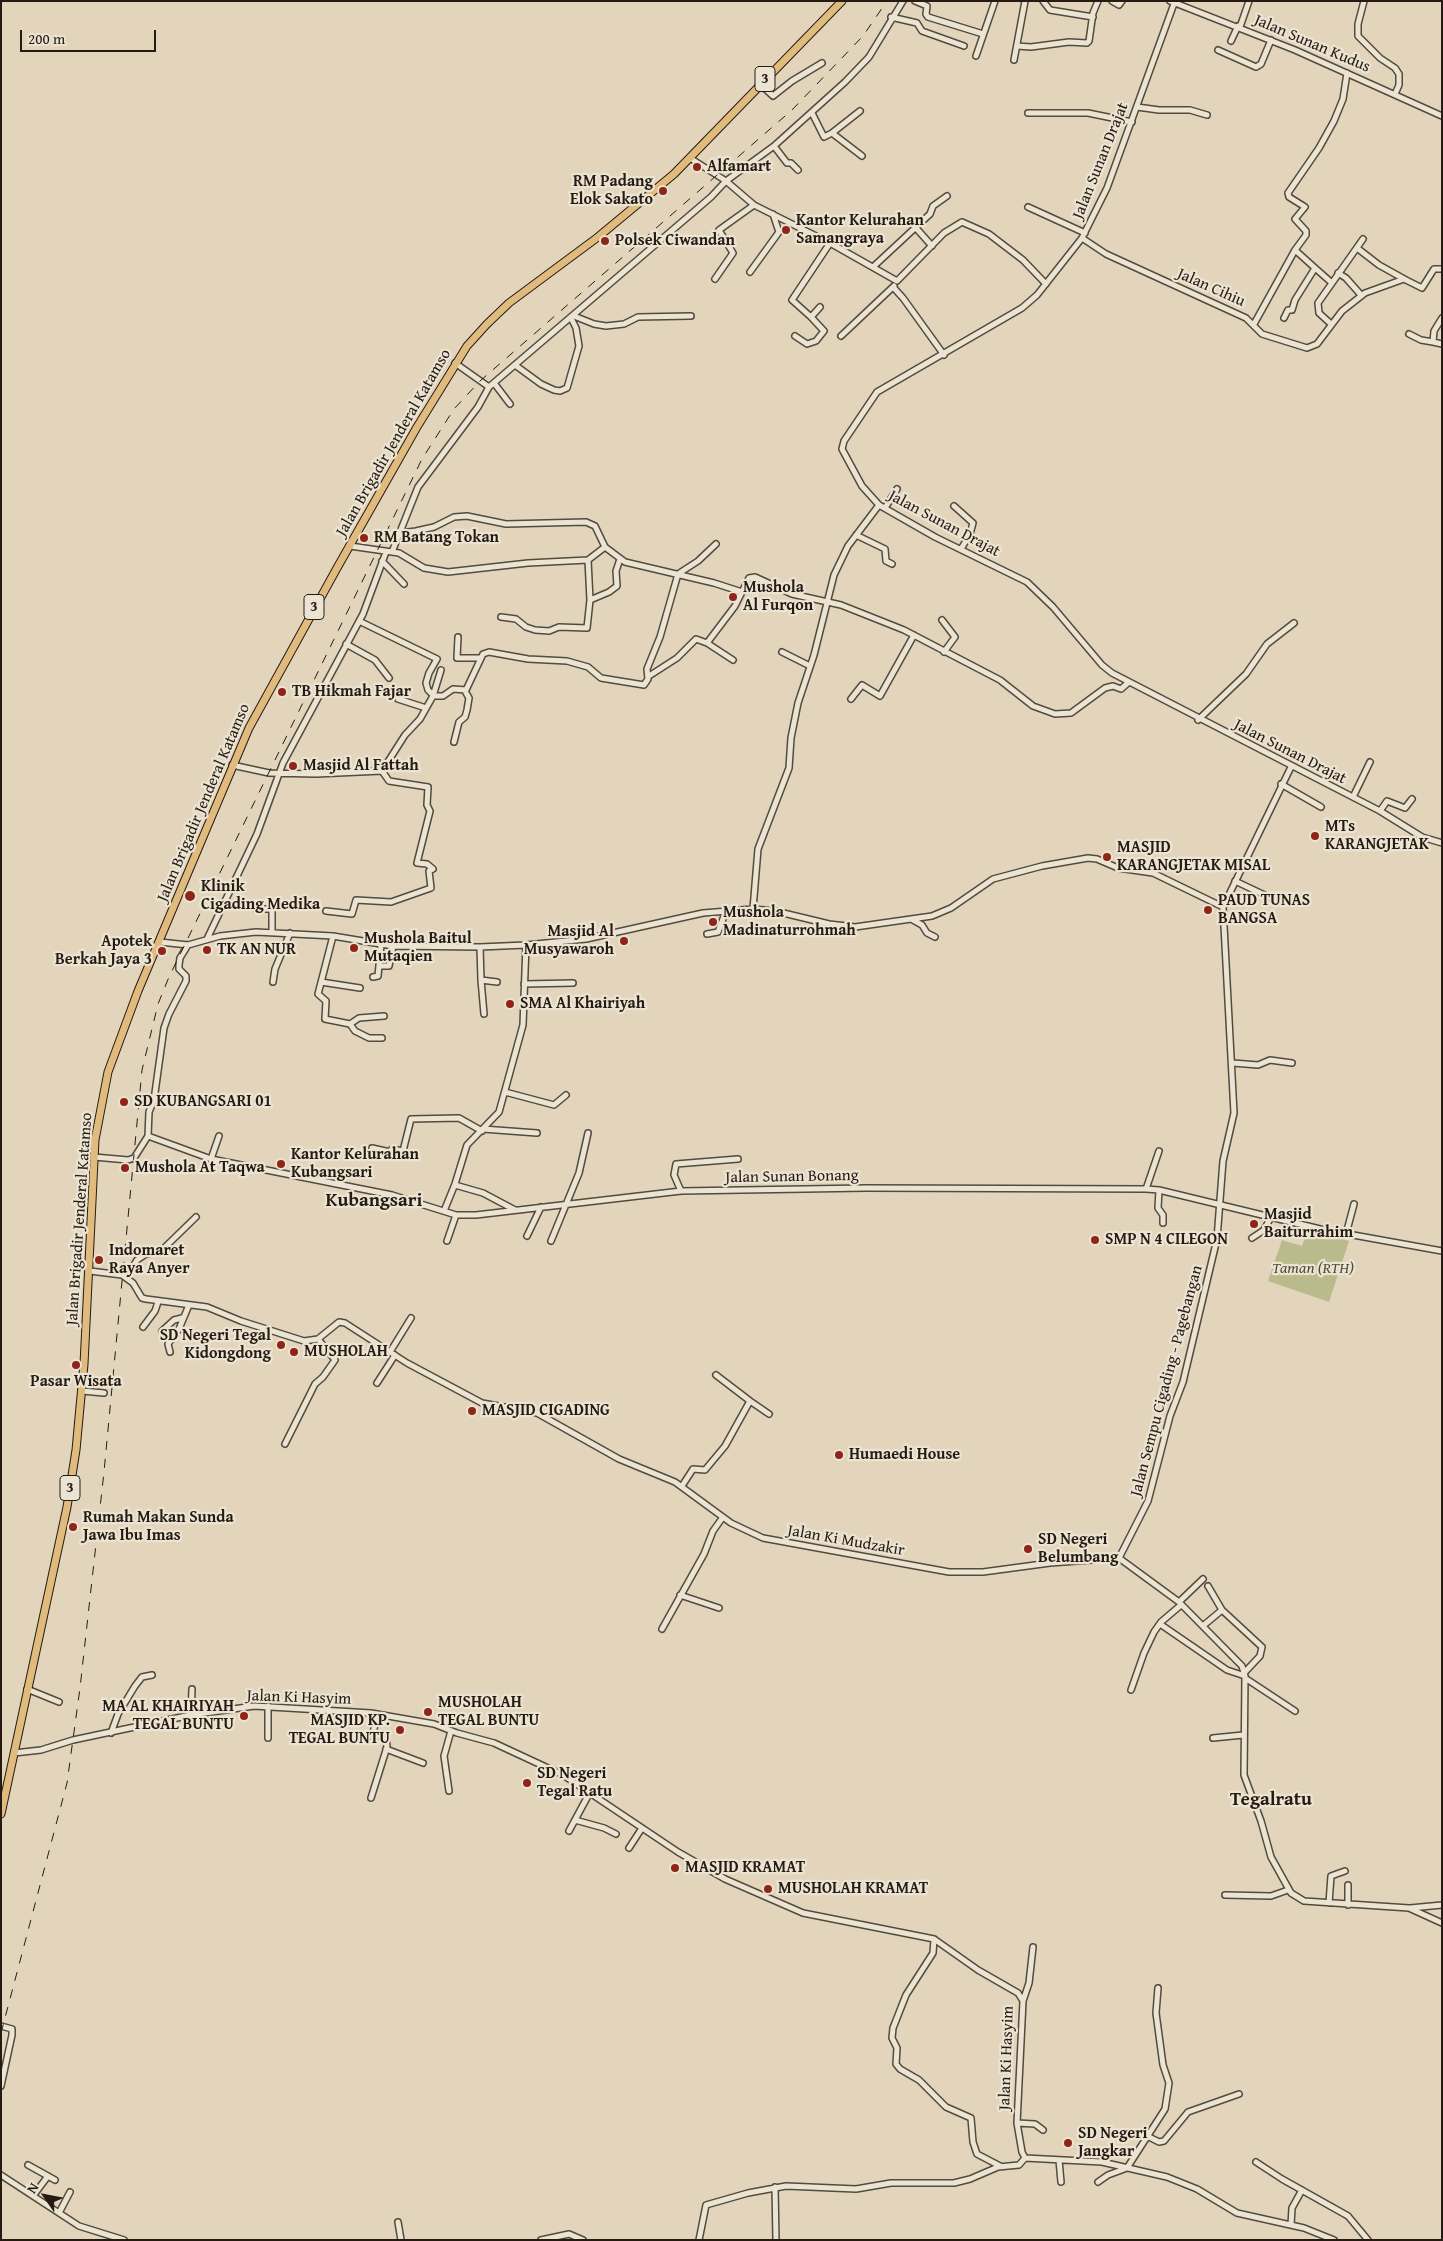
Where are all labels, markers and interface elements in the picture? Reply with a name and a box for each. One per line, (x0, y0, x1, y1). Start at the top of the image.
street label: Jalan Sunan Kudus (1251, 11, 1373, 77)
scale bar (22, 20, 159, 52)
text: 200 m (28, 28, 65, 49)
road number: 3 (755, 66, 775, 92)
street label: Jalan Sunan Drajat (1069, 100, 1133, 222)
place label: Alfamart (707, 157, 771, 177)
marker: Alfamart (691, 161, 703, 173)
place label: RM Padang Elok Sakato (570, 172, 653, 210)
marker: RM Padang Elok Sakato (657, 185, 669, 197)
place label: Kantor Kelurahan Samangraya (796, 211, 924, 249)
marker: Kantor Kelurahan Samangraya (780, 224, 792, 236)
place label: Polsek Ciwandan (615, 231, 735, 251)
marker: Polsek Ciwandan (599, 235, 611, 247)
street label: Jalan Cihiu (1174, 264, 1248, 312)
street label: Jalan Brigadir Jenderal Katamso (332, 346, 456, 540)
street label: Jalan Sunan Drajat (885, 486, 1003, 562)
place label: RM Batang Tokan (374, 528, 499, 548)
marker: RM Batang Tokan (358, 532, 370, 544)
place label: Mushola Al Furqon (743, 578, 813, 616)
marker: Mushola Al Furqon (727, 591, 739, 603)
road number: 3 (304, 594, 324, 620)
place label: TB Hikmah Fajar (292, 682, 411, 702)
marker: TB Hikmah Fajar (276, 686, 288, 698)
street label: Jalan Brigadir Jenderal Katamso (153, 701, 255, 905)
street label: Jalan Sunan Drajat (1230, 715, 1350, 789)
place label: Masjid Al Fattah (303, 756, 419, 776)
marker: Masjid Al Fattah (287, 760, 299, 772)
place label: MTs KARANGJETAK (1325, 817, 1429, 855)
marker: MTs KARANGJETAK (1309, 830, 1321, 842)
place label: MASJID KARANGJETAK MISAL (1117, 838, 1270, 876)
marker: MASJID KARANGJETAK MISAL (1101, 851, 1113, 863)
place label: Klinik Cigading Medika (201, 877, 320, 915)
marker: Klinik Cigading Medika (183, 889, 197, 903)
place label: PAUD TUNAS BANGSA (1218, 891, 1310, 929)
place label: Mushola Madinaturrohmah (723, 903, 856, 941)
marker: PAUD TUNAS BANGSA (1202, 904, 1214, 916)
marker: Mushola Madinaturrohmah (707, 916, 719, 928)
place label: Masjid Al Musyawaroh (524, 922, 614, 960)
place label: Mushola Baitul Mutaqien (364, 929, 472, 967)
place label: Apotek Berkah Jaya 3 (55, 932, 152, 970)
marker: Masjid Al Musyawaroh (618, 935, 630, 947)
place label: TK AN NUR (217, 940, 296, 960)
marker: Mushola Baitul Mutaqien (348, 942, 360, 954)
marker: TK AN NUR (201, 944, 213, 956)
marker: Apotek Berkah Jaya 3 (156, 945, 168, 957)
place label: SMA Al Khairiyah (520, 994, 645, 1014)
marker: SMA Al Khairiyah (504, 998, 516, 1010)
place label: SD KUBANGSARI 01 (134, 1092, 272, 1112)
marker: SD KUBANGSARI 01 (118, 1096, 130, 1108)
street label: Jalan Brigadir Jenderal Katamso (63, 1112, 97, 1326)
place label: Kantor Kelurahan Kubangsari (291, 1145, 419, 1183)
place label: Mushola At Taqwa (135, 1158, 265, 1178)
marker: Kantor Kelurahan Kubangsari (275, 1158, 287, 1170)
marker: Mushola At Taqwa (119, 1162, 131, 1174)
street label: Jalan Sunan Bonang (725, 1166, 859, 1188)
district label: Kubangsari (326, 1190, 422, 1212)
place label: Masjid Baiturrahim (1264, 1205, 1353, 1243)
marker: Masjid Baiturrahim (1248, 1218, 1260, 1230)
place label: SMP N 4 CILEGON (1105, 1230, 1228, 1250)
marker: SMP N 4 CILEGON (1089, 1234, 1101, 1246)
place label: Indomaret Raya Anyer (109, 1241, 190, 1279)
marker: Indomaret Raya Anyer (93, 1254, 105, 1266)
park label: Taman (RTH) (1272, 1259, 1354, 1279)
street label: Jalan Sempu Cigading - Pagebangan (1127, 1263, 1207, 1499)
place label: SD Negeri Tegal Kidongdong (160, 1326, 271, 1364)
marker: SD Negeri Tegal Kidongdong (275, 1339, 287, 1351)
place label: MUSHOLAH (304, 1342, 388, 1362)
marker: MUSHOLAH (288, 1346, 300, 1358)
marker: Pasar Wisata (70, 1359, 82, 1371)
place label: Pasar Wisata (30, 1372, 122, 1392)
place label: MASJID CIGADING (482, 1401, 610, 1421)
marker: MASJID CIGADING (466, 1405, 478, 1417)
place label: Humaedi House (849, 1445, 960, 1465)
marker: Humaedi House (833, 1449, 845, 1461)
road number: 3 (60, 1476, 80, 1500)
place label: Rumah Makan Sunda Jawa Ibu Imas (83, 1508, 234, 1546)
marker: Rumah Makan Sunda Jawa Ibu Imas (67, 1521, 79, 1533)
street label: Jalan Ki Mudzakir (786, 1521, 906, 1561)
place label: SD Negeri Belumbang (1038, 1530, 1118, 1568)
marker: SD Negeri Belumbang (1022, 1543, 1034, 1555)
street label: Jalan Ki Hasyim (246, 1687, 352, 1709)
place label: MUSHOLAH TEGAL BUNTU (438, 1693, 539, 1731)
place label: MA AL KHAIRIYAH TEGAL BUNTU (102, 1697, 234, 1735)
marker: MUSHOLAH TEGAL BUNTU (422, 1706, 434, 1718)
marker: MA AL KHAIRIYAH TEGAL BUNTU (238, 1710, 250, 1722)
place label: MASJID KP. TEGAL BUNTU (289, 1711, 390, 1749)
marker: MASJID KP. TEGAL BUNTU (394, 1724, 406, 1736)
place label: SD Negeri Tegal Ratu (537, 1764, 612, 1802)
marker: SD Negeri Tegal Ratu (521, 1777, 533, 1789)
district label: Tegalratu (1230, 1789, 1312, 1811)
place label: MASJID KRAMAT (685, 1858, 805, 1878)
marker: MASJID KRAMAT (669, 1862, 681, 1874)
place label: MUSHOLAH KRAMAT (778, 1879, 928, 1899)
marker: MUSHOLAH KRAMAT (762, 1883, 774, 1895)
street label: Jalan Ki Hasyim (996, 2005, 1018, 2111)
place label: SD Negeri Jangkar (1078, 2124, 1148, 2162)
marker: SD Negeri Jangkar (1062, 2137, 1074, 2149)
north arrow (20, 2171, 70, 2221)
text: N (21, 2178, 43, 2197)

